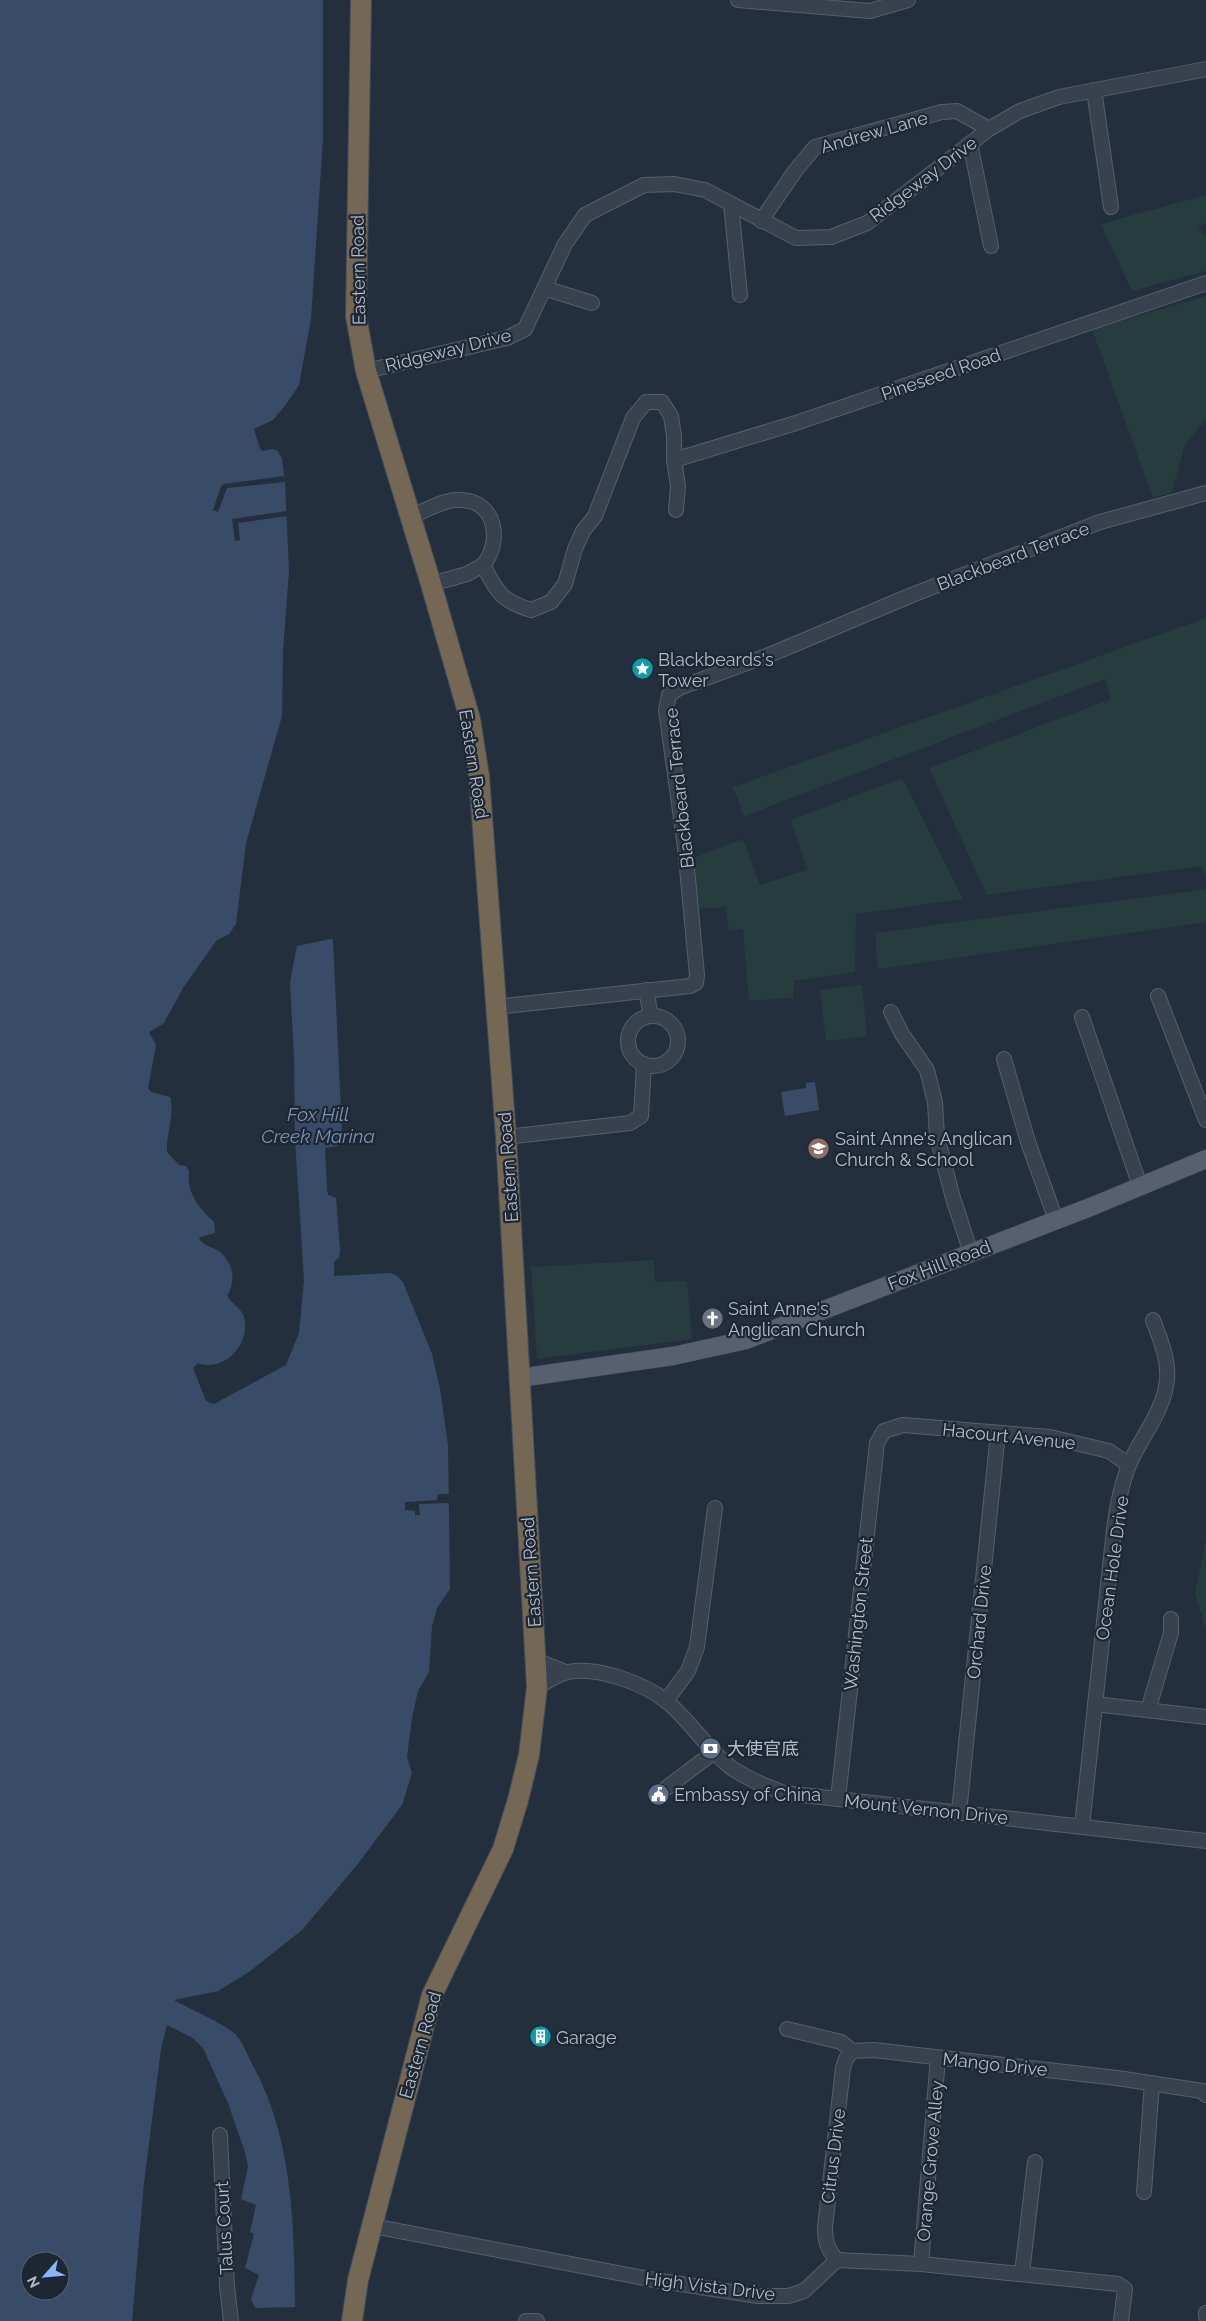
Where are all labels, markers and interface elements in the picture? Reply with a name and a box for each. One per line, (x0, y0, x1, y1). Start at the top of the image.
street label: Andrew Lane (818, 107, 930, 157)
street label: Ridgeway Drive (865, 132, 981, 226)
street label: Eastern Road (347, 215, 369, 325)
street label: Ridgeway Drive (383, 324, 514, 376)
street label: Pineseed Road (879, 344, 1003, 404)
street label: Blackbeard Terrace (934, 517, 1092, 595)
place label: Blackbeards's Tower (658, 649, 774, 691)
place icon: Blackbeards's Tower (630, 657, 654, 681)
street label: Blackbeard Terrace (660, 706, 698, 869)
street label: Eastern Road (455, 708, 493, 820)
water label: Fox Hill Creek Marina (261, 1103, 375, 1147)
street label: Eastern Road (494, 1111, 522, 1223)
place label: Saint Anne's Anglican Church & School (835, 1128, 1013, 1170)
school or university icon: Saint Anne's Anglican Church & School (807, 1136, 831, 1160)
street label: Fox Hill Road (885, 1236, 993, 1294)
place label: Saint Anne's Anglican Church (728, 1298, 865, 1340)
church icon: Saint Anne's Anglican Church (700, 1306, 724, 1330)
street label: Hacourt Avenue (941, 1419, 1077, 1453)
street label: Ocean Hole Drive (1091, 1494, 1133, 1642)
street label: Eastern Road (517, 1516, 545, 1628)
street label: Washington Street (840, 1536, 876, 1692)
street label: Orchard Drive (963, 1564, 995, 1680)
bank icon: 大使官底 (699, 1736, 723, 1760)
place label: 大使官底 (727, 1738, 799, 1759)
public building icon: Embassy of China (646, 1782, 670, 1806)
place label: Embassy of China (674, 1784, 821, 1805)
street label: Mount Vernon Drive (843, 1790, 1009, 1828)
street label: Eastern Road (395, 1989, 445, 2101)
building icon: Garage (528, 2025, 552, 2049)
place label: Garage (556, 2027, 617, 2048)
street label: Mango Drive (942, 2048, 1049, 2080)
street label: Orange Grove Alley (913, 2079, 948, 2242)
street label: Citrus Drive (817, 2107, 849, 2205)
street label: Talus Court (211, 2181, 237, 2275)
north arrow (20, 2251, 70, 2301)
street label: High Vista Drive (644, 2268, 777, 2304)
text: N (24, 2274, 43, 2290)

